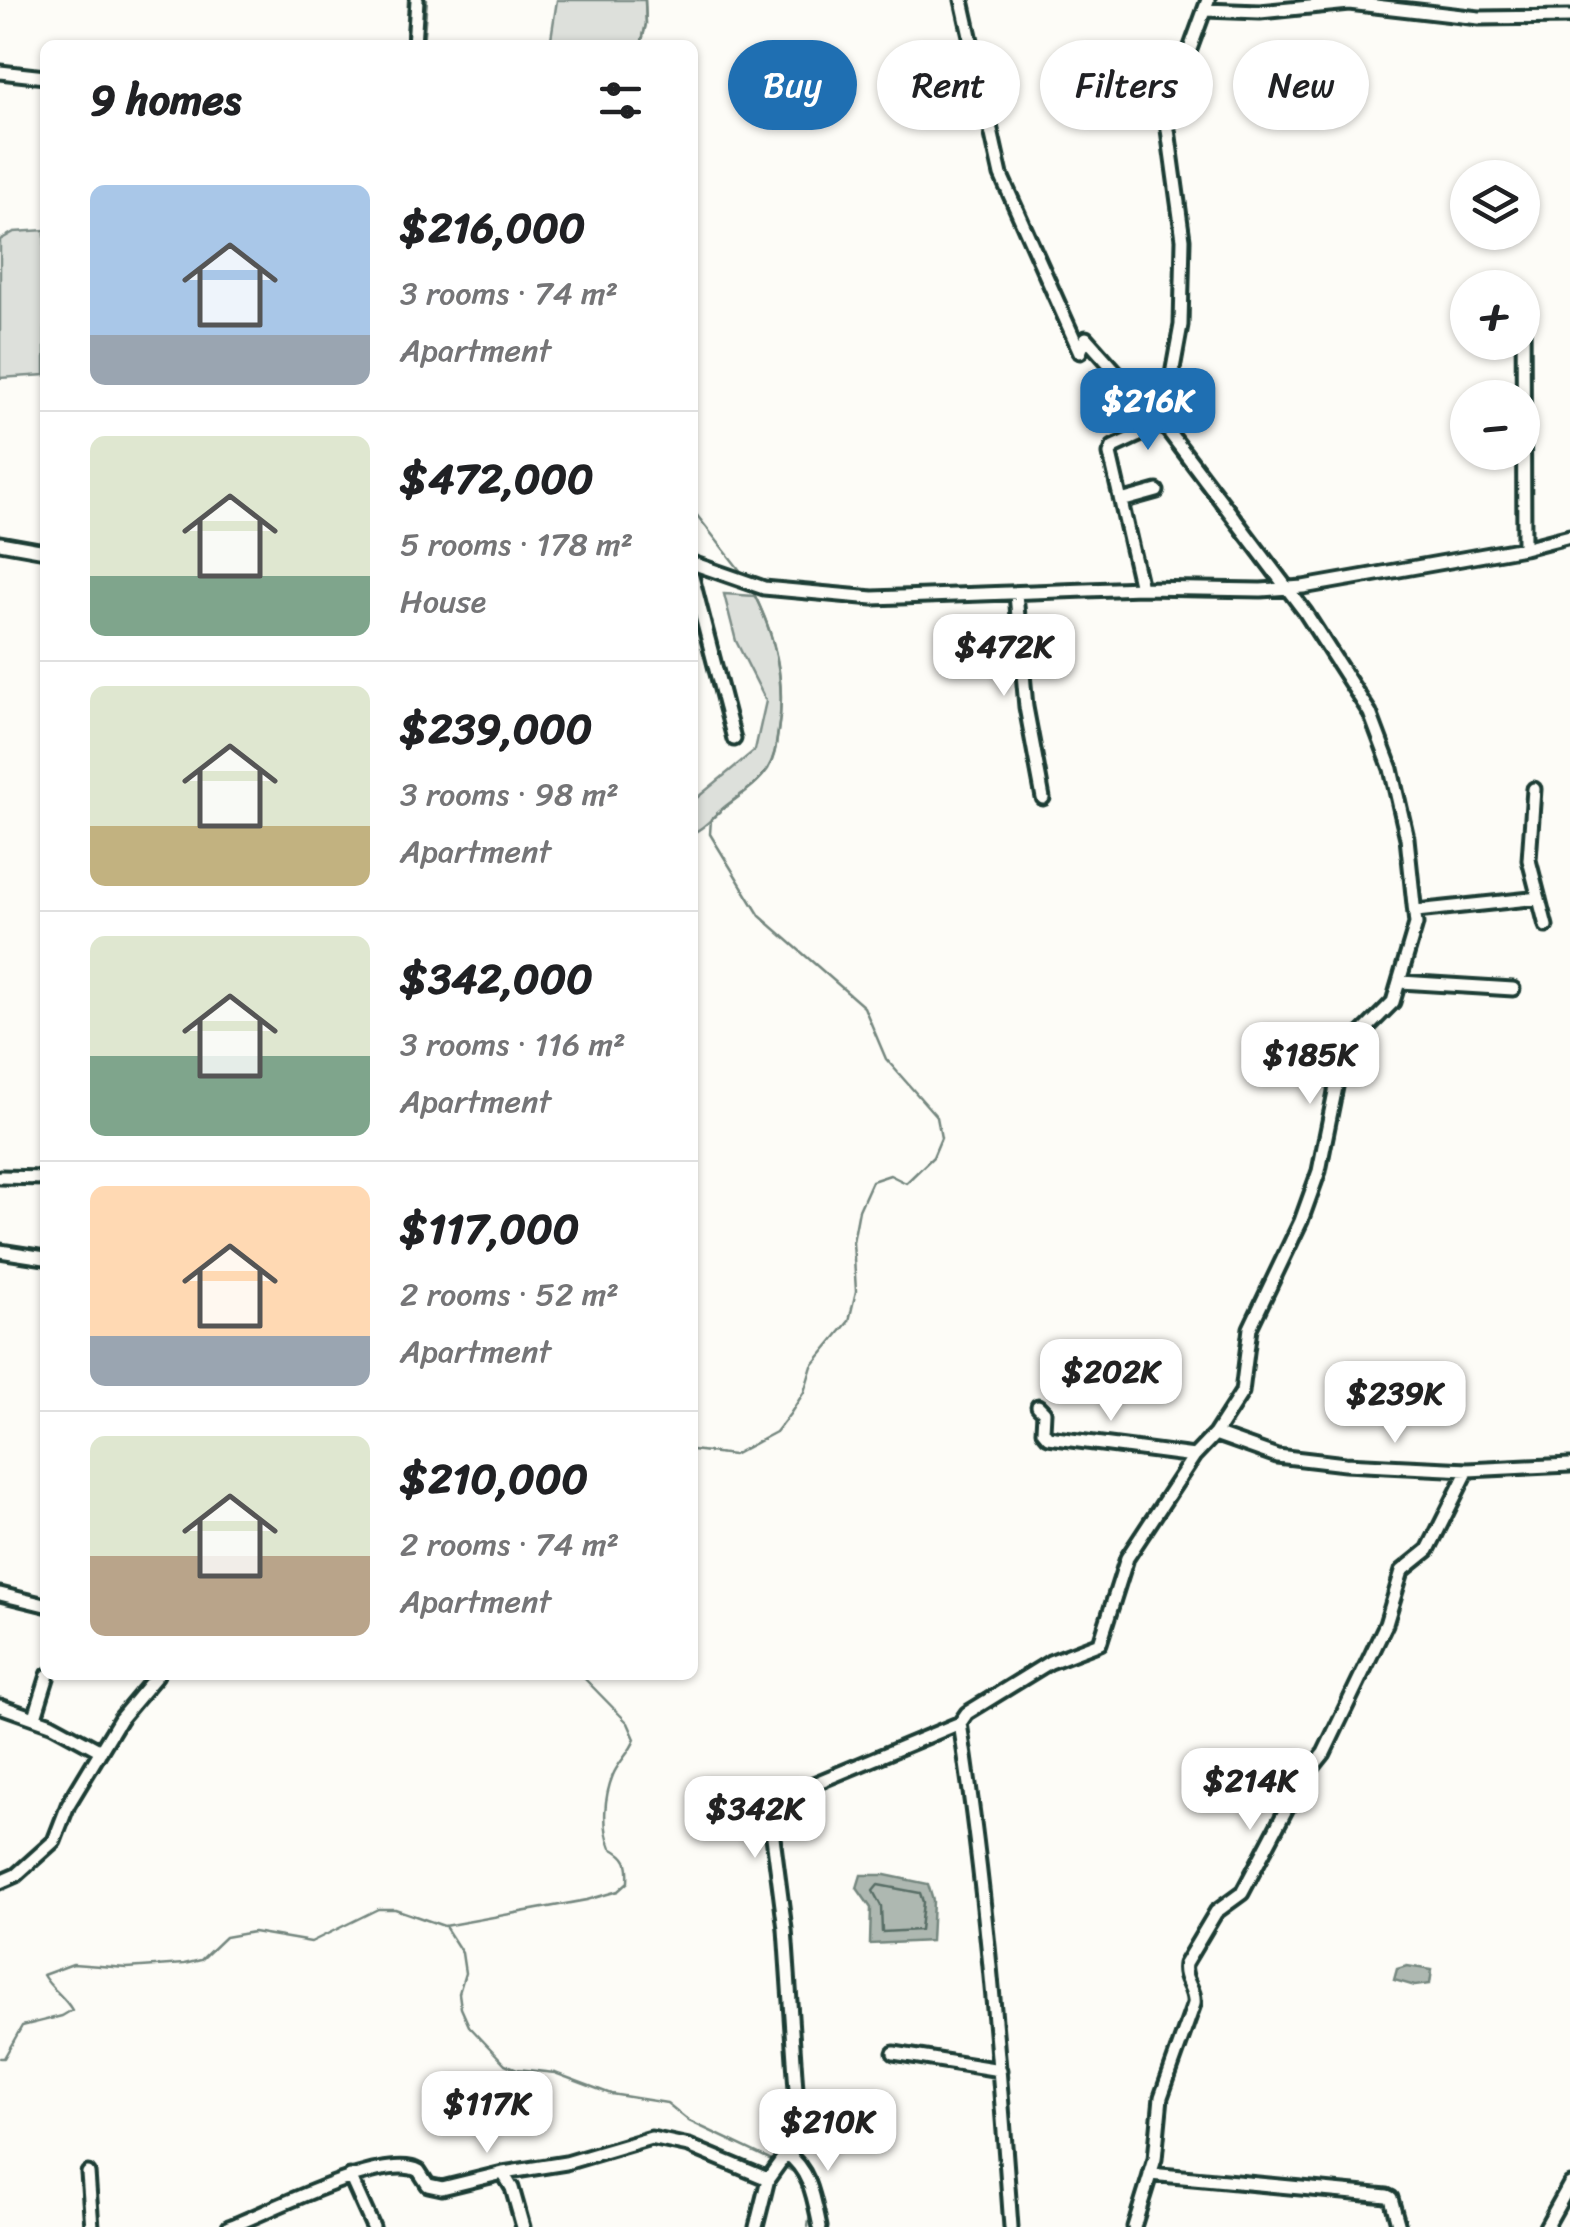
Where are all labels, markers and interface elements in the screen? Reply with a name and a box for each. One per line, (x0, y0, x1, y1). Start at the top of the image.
chip: Buy (728, 40, 857, 130)
chip: Rent (877, 40, 1020, 130)
chip: Filters (1040, 40, 1213, 130)
chip: New (1233, 40, 1369, 130)
text: 9 homes (90, 63, 241, 137)
icon: filters (593, 73, 648, 128)
map controls (1450, 160, 1540, 470)
button: layers (1450, 160, 1540, 250)
text: $216,000 (400, 191, 585, 265)
icon: home (170, 225, 290, 345)
text: 3 rooms · 74 m² (400, 265, 618, 322)
button: + (1450, 270, 1540, 360)
text: Apartment (400, 322, 551, 379)
pin: $216K (1078, 368, 1218, 453)
text: $216K (1102, 372, 1194, 429)
button: − (1450, 380, 1540, 470)
text: $472,000 (400, 442, 594, 516)
icon: home (170, 476, 290, 596)
text: 5 rooms · 178 m² (400, 516, 633, 573)
text: House (400, 573, 486, 630)
pin: $472K (934, 614, 1074, 699)
text: $472K (955, 618, 1053, 675)
text: $239,000 (400, 692, 592, 766)
icon: home (170, 726, 290, 846)
text: 3 rooms · 98 m² (400, 766, 619, 823)
text: Apartment (400, 823, 551, 880)
text: $342,000 (400, 942, 593, 1016)
icon: home (170, 976, 290, 1096)
text: 3 rooms · 116 m² (400, 1016, 626, 1073)
pin: $185K (1240, 1022, 1380, 1107)
text: $185K (1263, 1026, 1357, 1083)
text: Apartment (400, 1073, 551, 1130)
text: $117,000 (400, 1192, 579, 1266)
icon: home (170, 1226, 290, 1346)
text: 2 rooms · 52 m² (400, 1266, 619, 1323)
text: Apartment (400, 1323, 551, 1380)
pin: $202K (1041, 1339, 1181, 1424)
text: $202K (1062, 1343, 1160, 1400)
pin: $239K (1325, 1361, 1465, 1446)
text: $239K (1347, 1365, 1443, 1422)
text: $210,000 (400, 1442, 588, 1516)
icon: home (170, 1476, 290, 1596)
text: 2 rooms · 74 m² (400, 1516, 619, 1573)
text: Apartment (400, 1573, 551, 1630)
pin: $214K (1180, 1748, 1320, 1833)
text: $214K (1203, 1752, 1297, 1809)
pin: $342K (685, 1776, 825, 1861)
text: $342K (706, 1780, 804, 1837)
pin: $117K (417, 2071, 557, 2156)
text: $117K (444, 2075, 530, 2132)
pin: $210K (758, 2089, 898, 2174)
text: $210K (781, 2093, 875, 2150)

